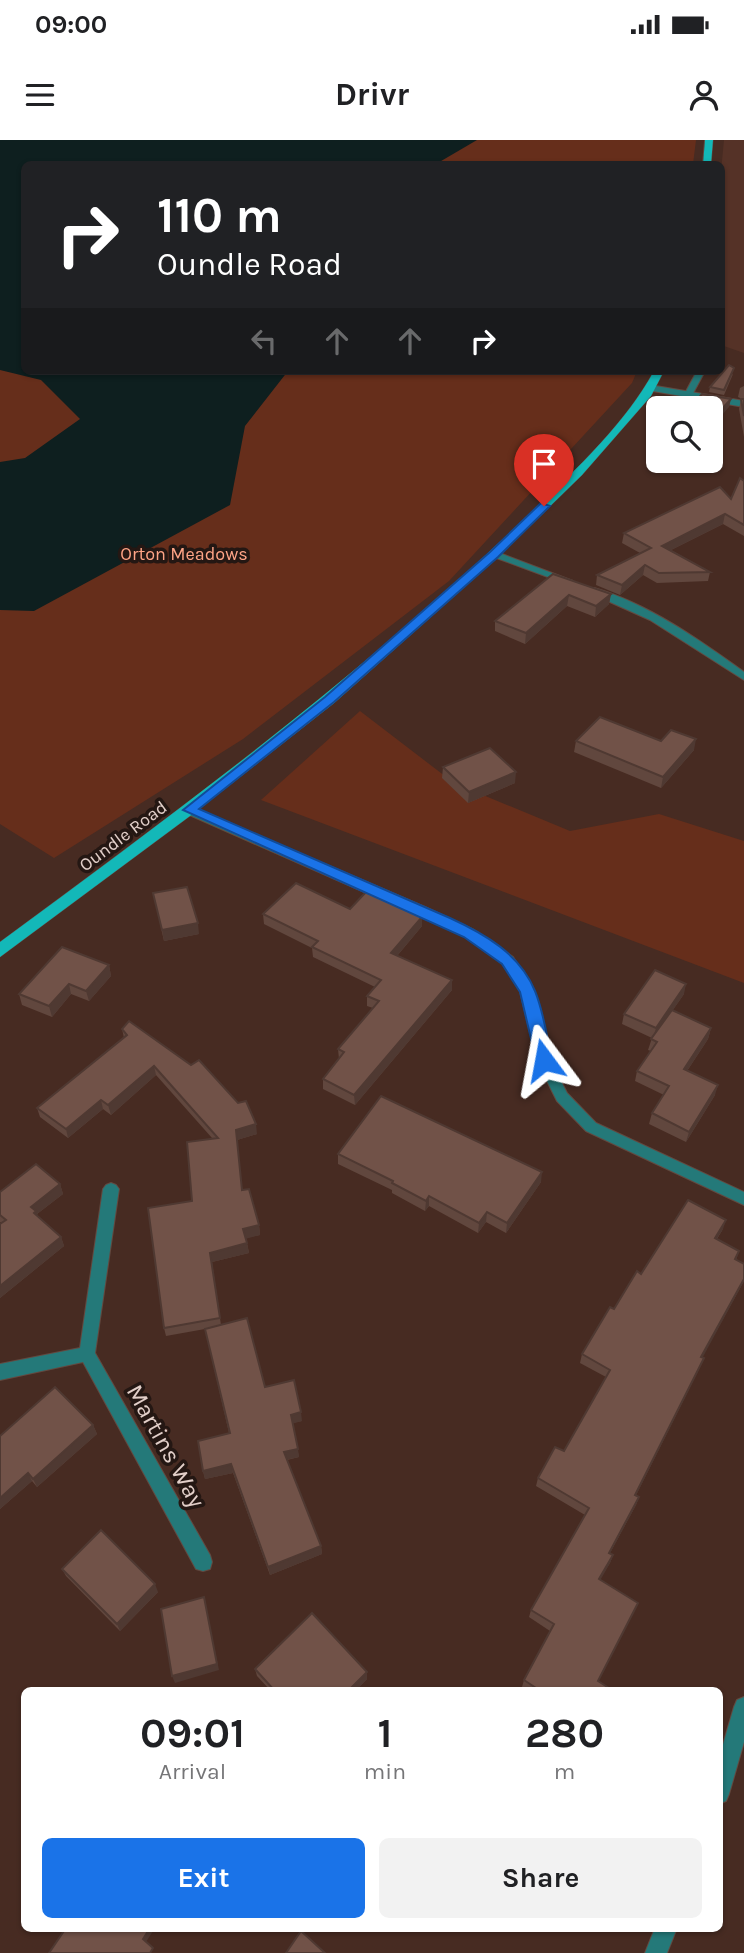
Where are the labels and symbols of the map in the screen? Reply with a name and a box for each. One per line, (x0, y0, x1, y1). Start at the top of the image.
pin (514, 434, 574, 506)
park label: Orton Meadows (120, 543, 248, 565)
street label: Oundle Road (75, 796, 171, 876)
position arrow (507, 1023, 581, 1097)
street label: Martins Way (121, 1380, 211, 1512)

